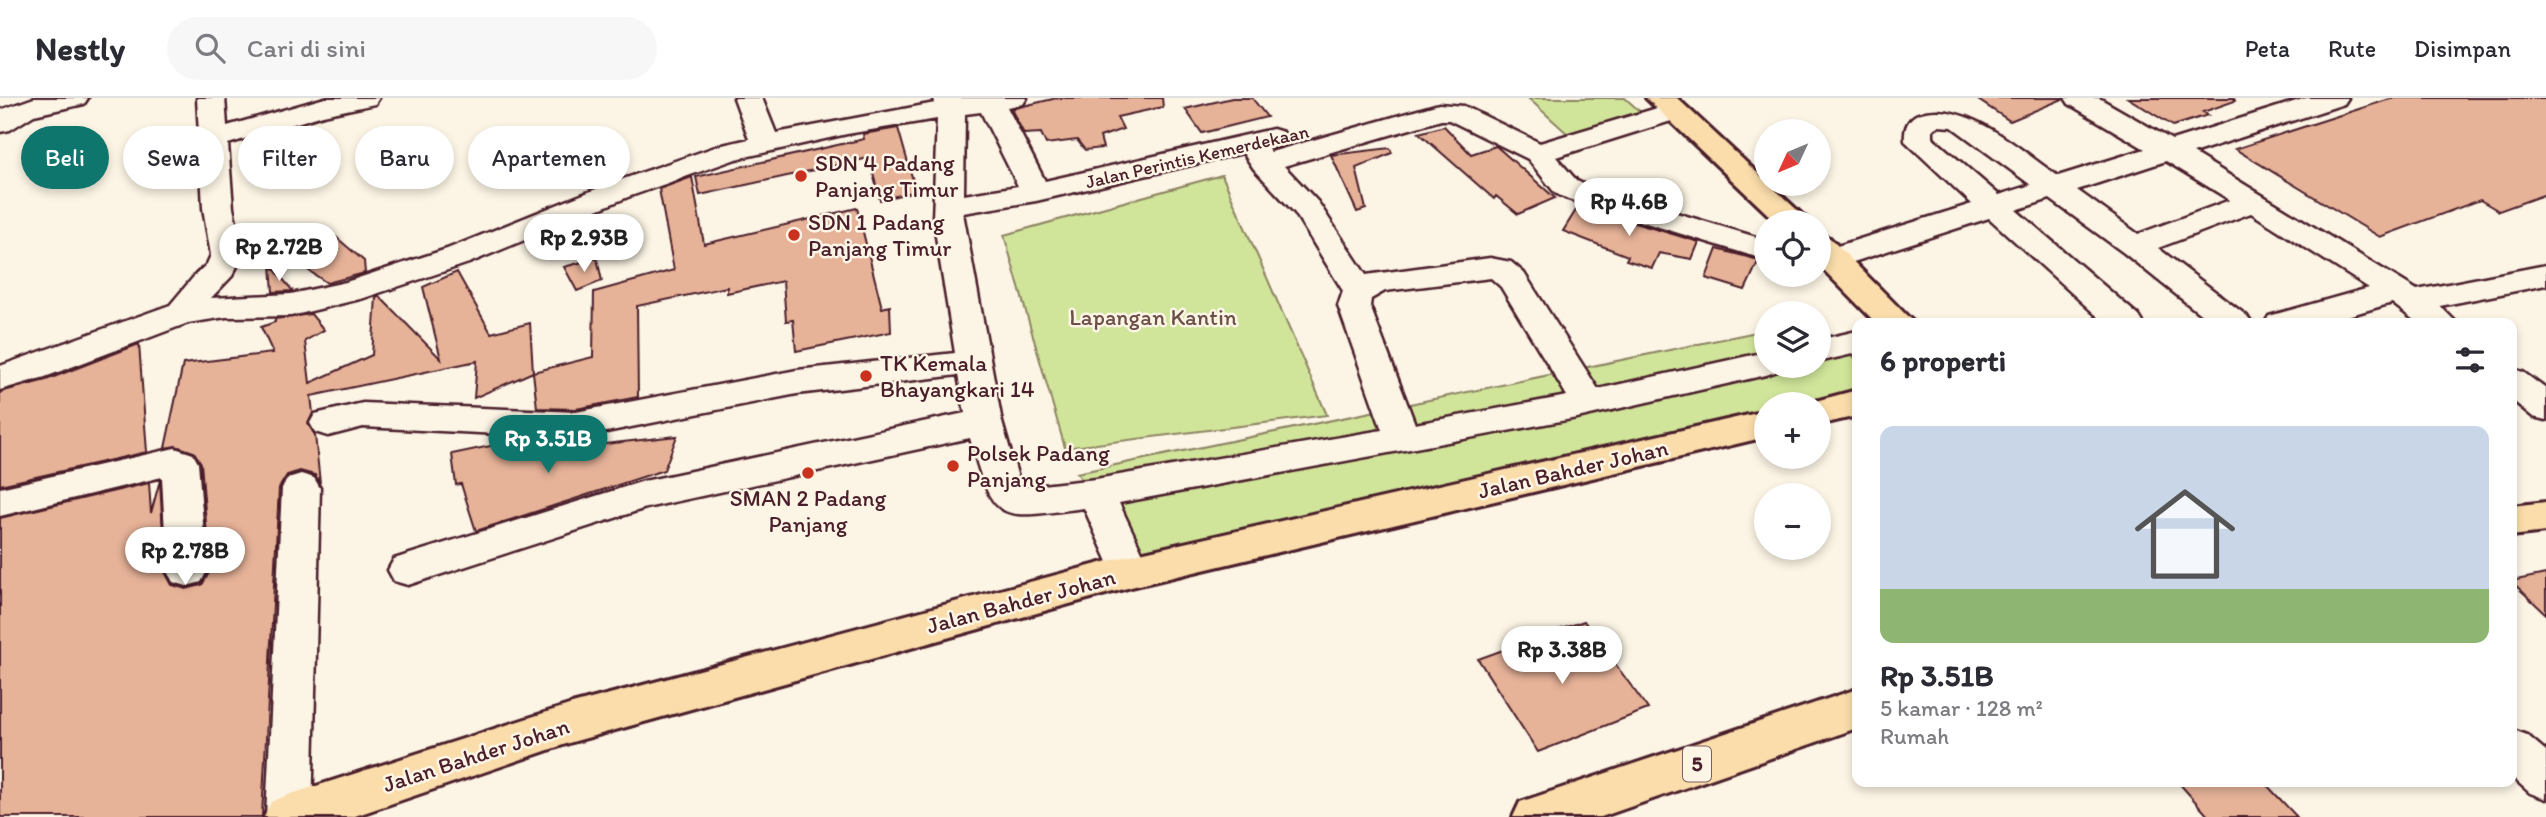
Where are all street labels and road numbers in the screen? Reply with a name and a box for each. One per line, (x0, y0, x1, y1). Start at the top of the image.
street label: Jalan Perintis Kemerdekaan (1083, 120, 1311, 193)
street label: Jalan Bahder Johan (1475, 434, 1671, 504)
street label: Jalan Bahder Johan (924, 562, 1118, 640)
street label: Jalan Bahder Johan (379, 712, 573, 798)
road number: 5 (1683, 746, 1711, 782)

